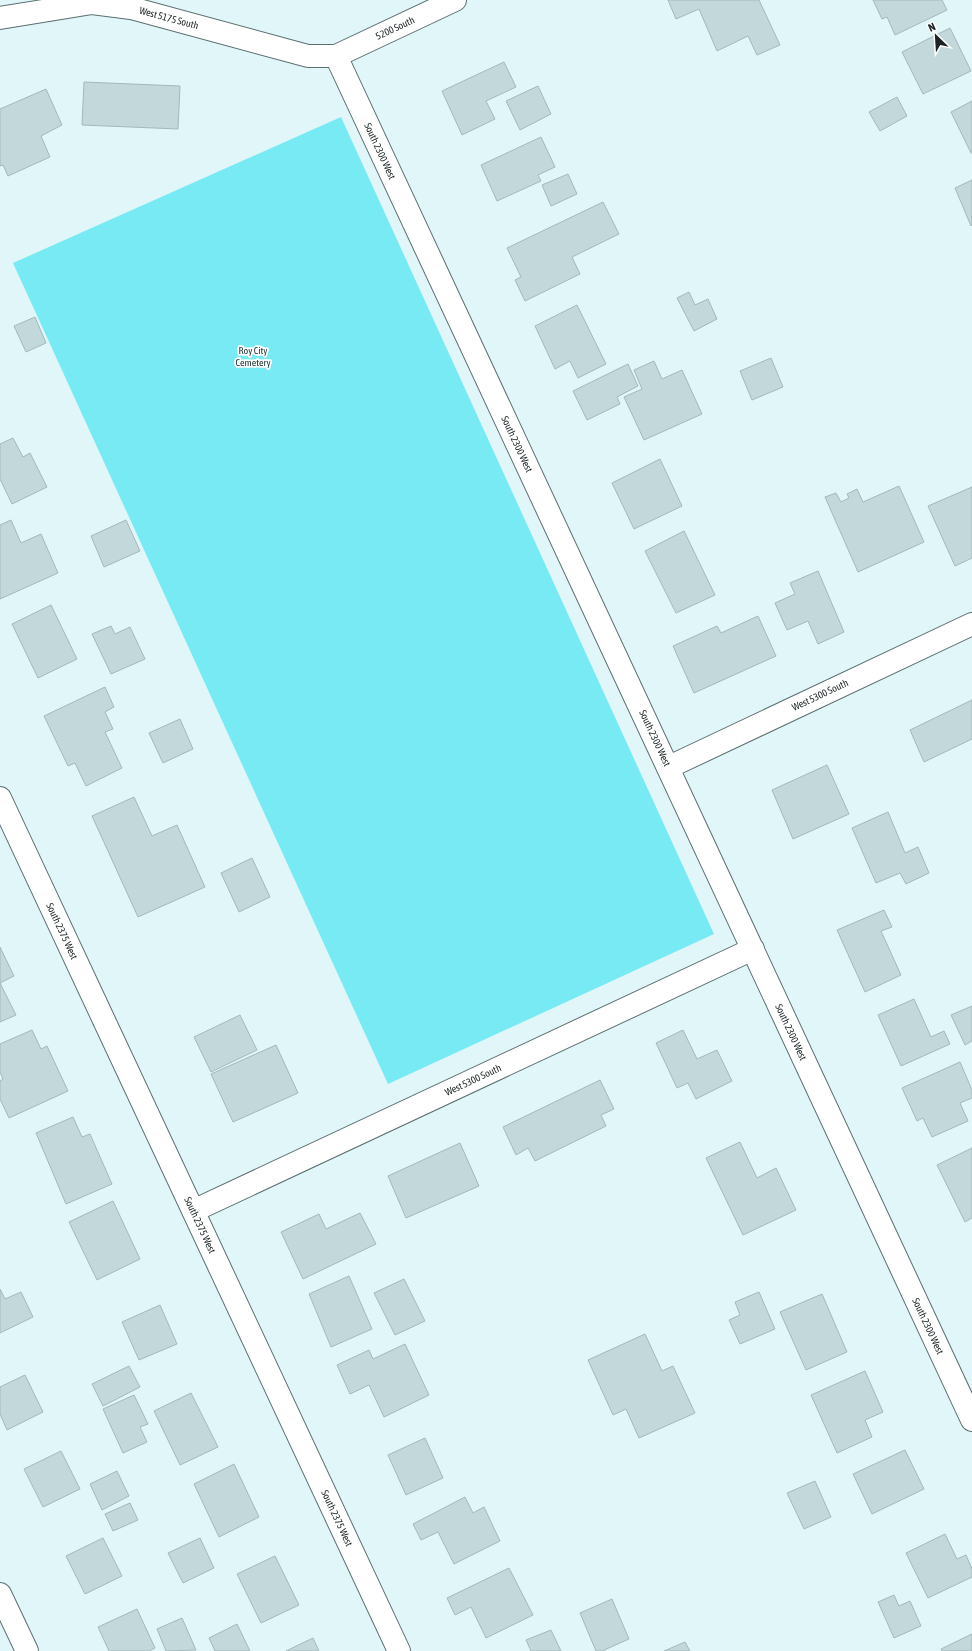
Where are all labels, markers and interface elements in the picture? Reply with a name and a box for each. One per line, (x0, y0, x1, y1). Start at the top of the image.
street label: West 5175 South (138, 5, 200, 31)
street label: 5200 South (374, 14, 416, 42)
north arrow (916, 16, 956, 56)
text: N (926, 20, 937, 34)
street label: South 2300 West (362, 121, 398, 181)
park label: Roy City Cemetery (235, 345, 271, 368)
street label: South 2300 West (499, 414, 535, 474)
street label: West 5300 South (790, 677, 850, 713)
street label: South 2300 West (637, 708, 673, 768)
street label: South 2375 West (44, 901, 80, 961)
street label: South 2300 West (773, 1002, 809, 1062)
street label: West 5300 South (443, 1062, 503, 1098)
street label: South 2375 West (182, 1195, 218, 1255)
street label: South 2300 West (910, 1296, 946, 1356)
street label: South 2375 West (319, 1488, 355, 1548)

